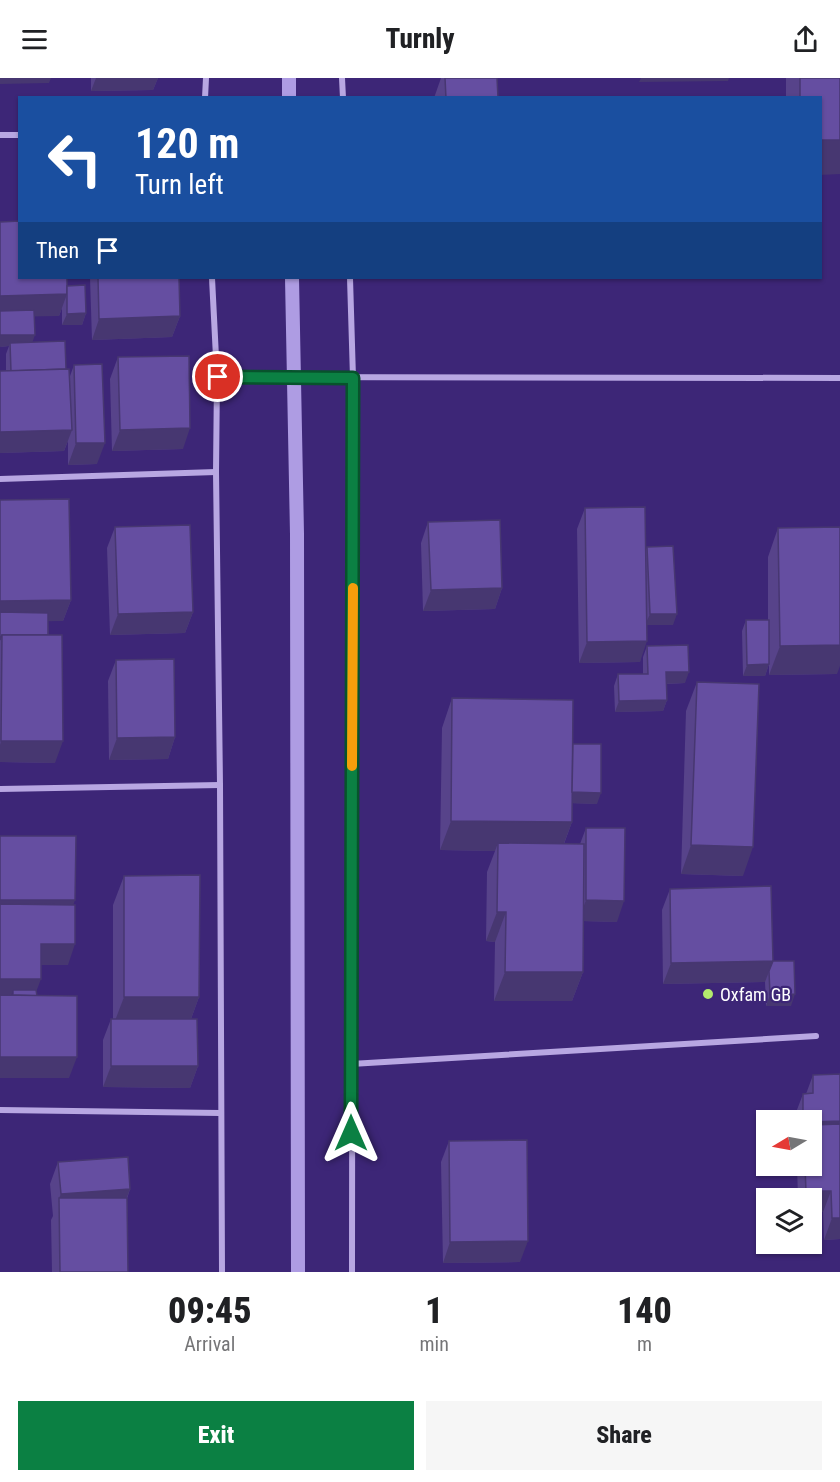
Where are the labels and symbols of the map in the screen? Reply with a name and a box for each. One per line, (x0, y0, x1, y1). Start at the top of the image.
pin (192, 351, 243, 402)
place label: Oxfam GB (720, 984, 791, 1005)
marker: Oxfam GB (701, 987, 715, 1001)
position arrow (319, 1101, 383, 1165)
north arrow (756, 1110, 822, 1176)

